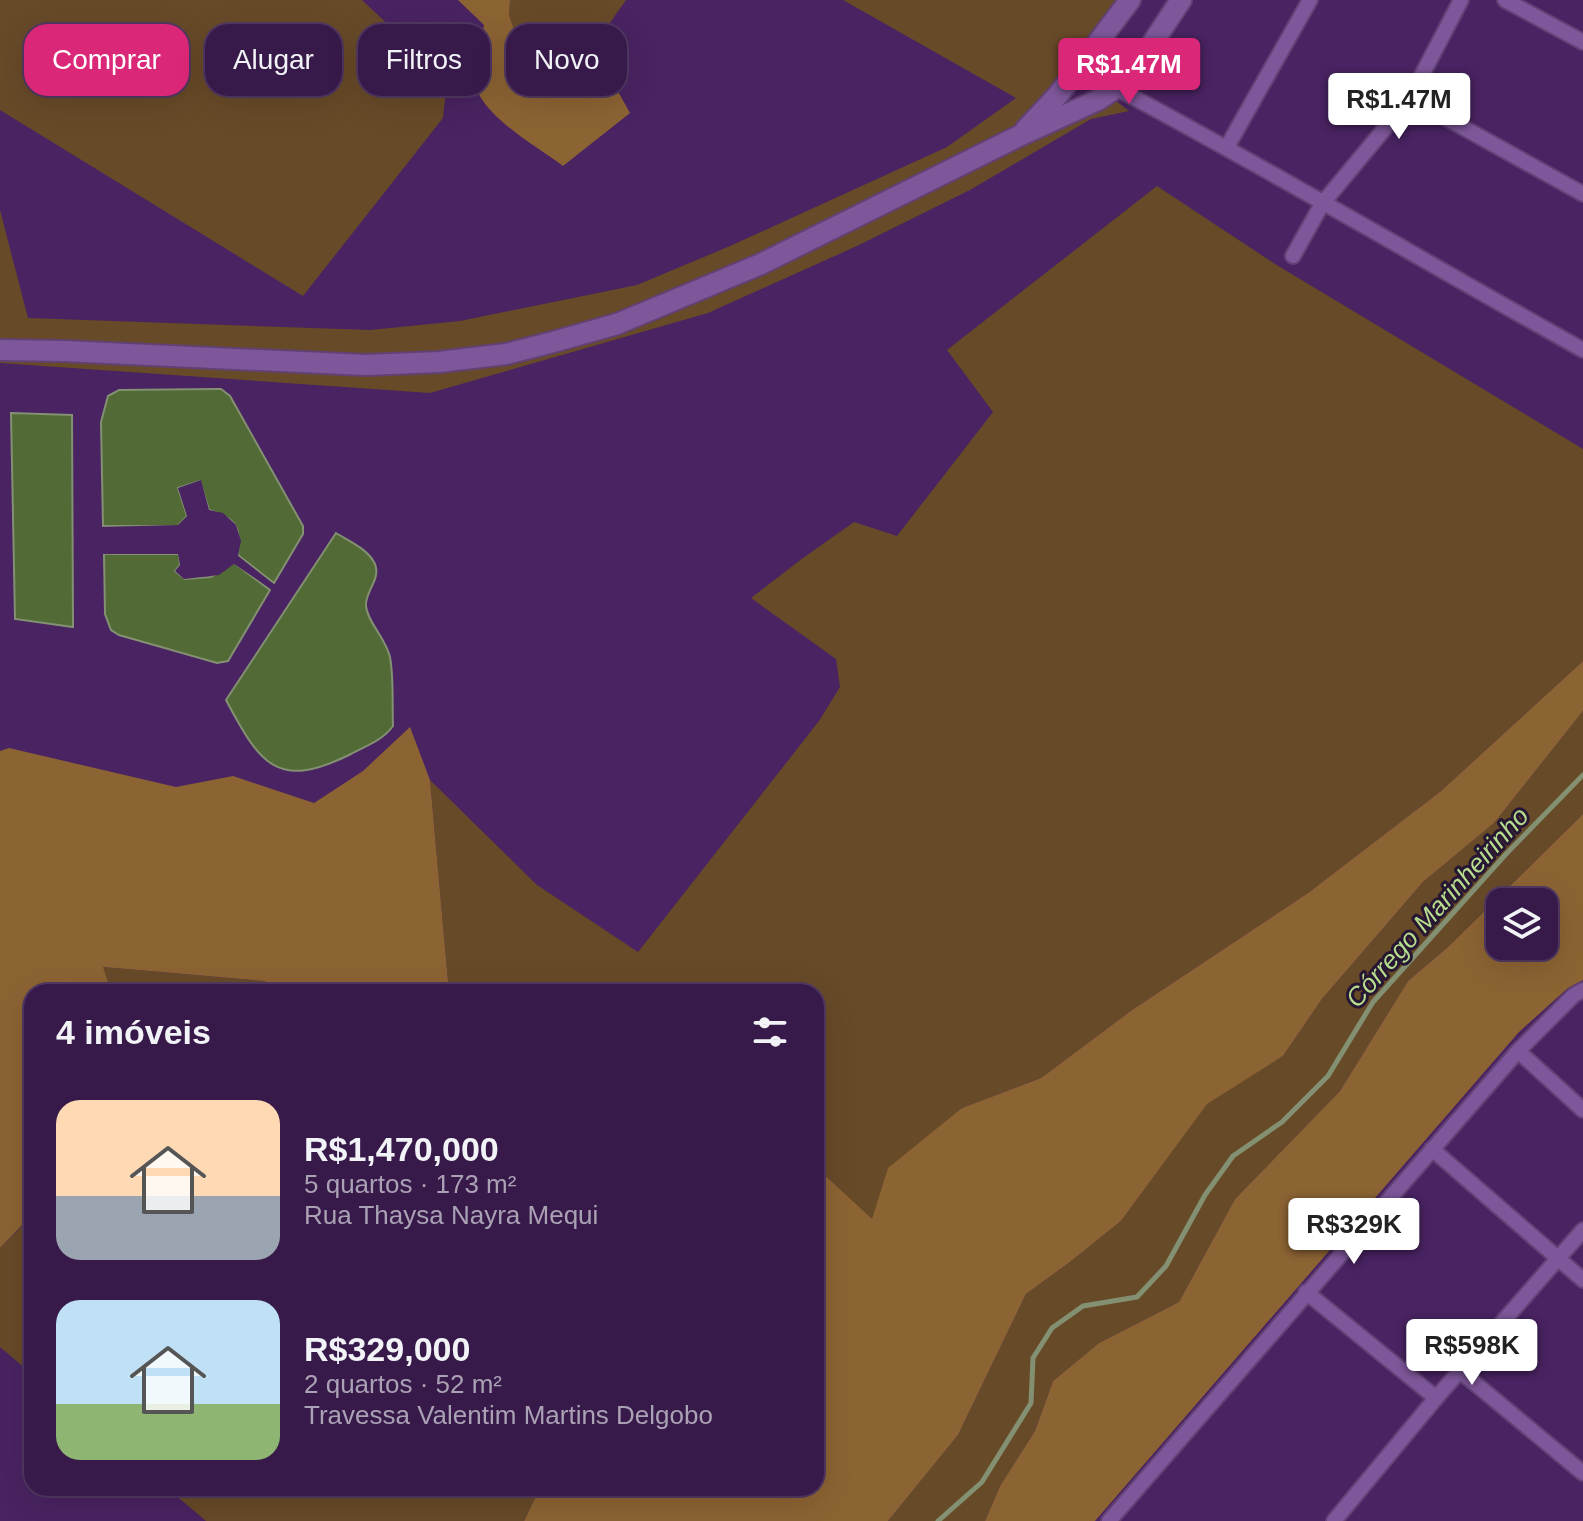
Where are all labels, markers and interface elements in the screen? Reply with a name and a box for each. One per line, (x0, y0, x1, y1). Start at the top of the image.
chip: Comprar (24, 24, 189, 96)
chip: Alugar (205, 24, 342, 96)
chip: Filtros (358, 24, 490, 96)
chip: Novo (506, 24, 627, 96)
pin: R$1.47M (1055, 38, 1203, 106)
text: R$1.47M (1076, 49, 1182, 79)
pin: R$1.47M (1325, 73, 1473, 141)
text: R$1.47M (1346, 84, 1452, 114)
water label: Córrego Marinheirinho (1339, 801, 1535, 1013)
map controls (1486, 888, 1558, 960)
button: layers (1486, 888, 1558, 960)
icon: filters (748, 1010, 792, 1054)
text: 4 imóveis (56, 1013, 211, 1051)
text: R$1,470,000 (304, 1130, 499, 1168)
icon: home (120, 1132, 216, 1228)
text: 5 quartos · 173 m² (304, 1169, 516, 1199)
pin: R$329K (1289, 1198, 1419, 1266)
text: Rua Thaysa Nayra Mequi (304, 1200, 598, 1230)
text: R$329K (1306, 1209, 1402, 1239)
pin: R$598K (1407, 1319, 1537, 1387)
text: R$329,000 (304, 1330, 470, 1368)
text: R$598K (1424, 1330, 1520, 1360)
icon: home (120, 1332, 216, 1428)
text: 2 quartos · 52 m² (304, 1369, 502, 1399)
text: Travessa Valentim Martins Delgobo (304, 1400, 713, 1430)

